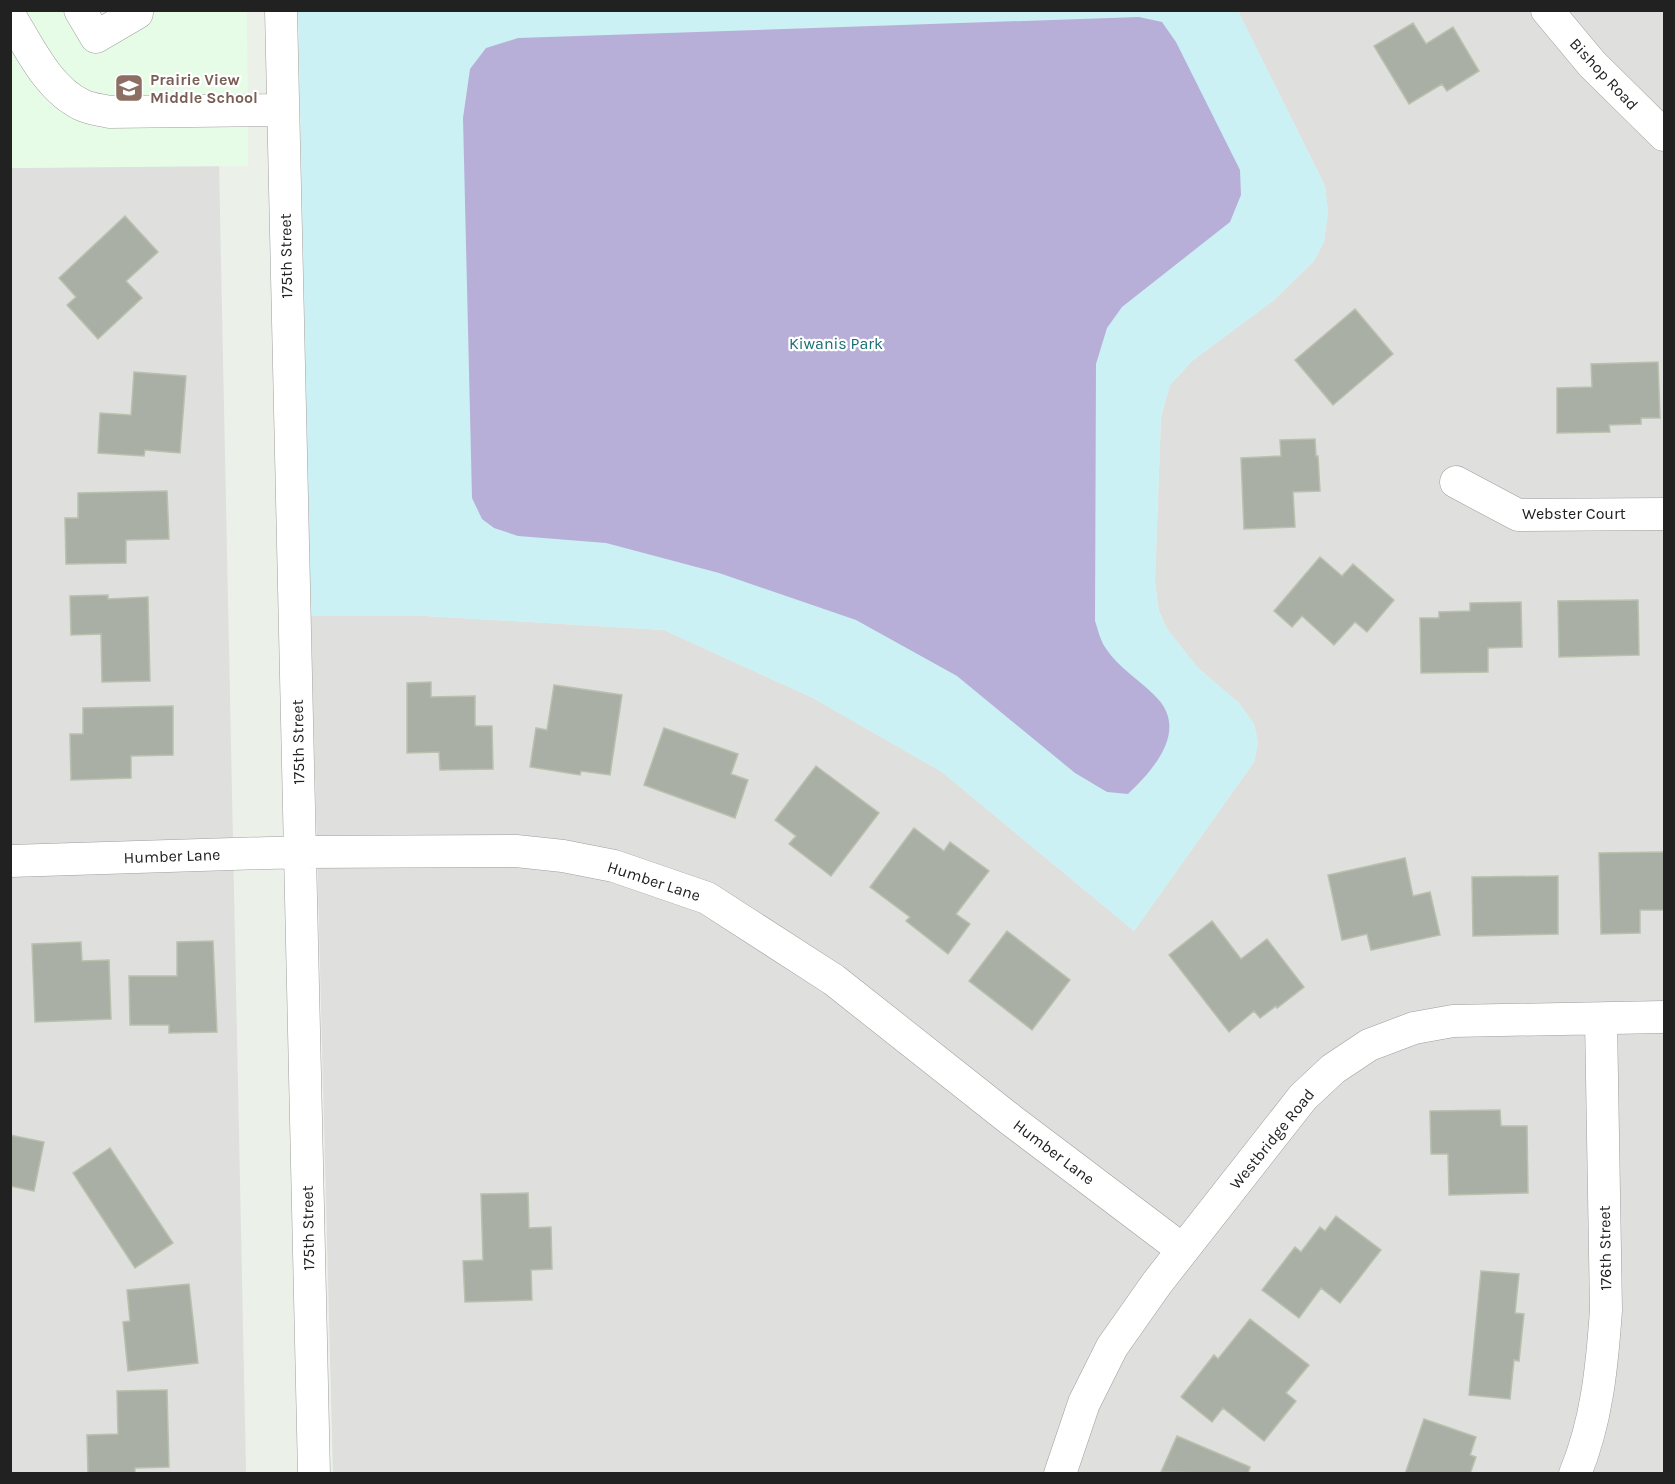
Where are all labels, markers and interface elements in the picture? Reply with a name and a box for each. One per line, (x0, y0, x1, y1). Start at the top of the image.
street label: Bishop Road (1566, 34, 1642, 114)
place label: Prairie View Middle School (150, 70, 258, 107)
school or university icon: Prairie View Middle School (113, 72, 145, 104)
street label: 175th Street (276, 213, 296, 299)
park label: Kiwanis Park (789, 334, 883, 353)
street label: Webster Court (1522, 504, 1626, 523)
street label: 175th Street (288, 699, 308, 785)
street label: Humber Lane (123, 845, 221, 867)
street label: Humber Lane (605, 857, 703, 905)
street label: Westbridge Road (1226, 1085, 1318, 1193)
street label: Humber Lane (1010, 1115, 1098, 1189)
street label: 175th Street (298, 1185, 318, 1271)
street label: 176th Street (1595, 1205, 1615, 1291)

